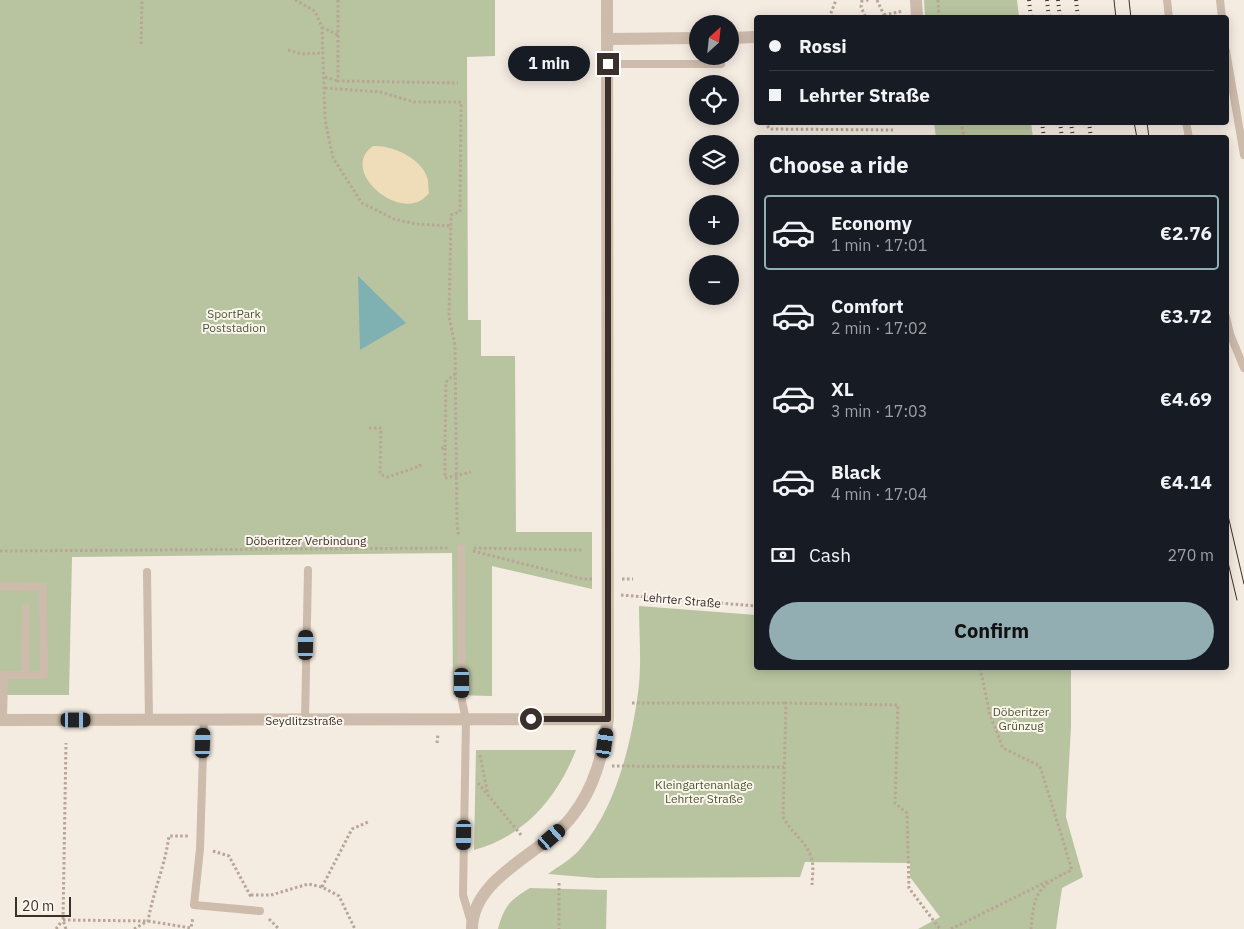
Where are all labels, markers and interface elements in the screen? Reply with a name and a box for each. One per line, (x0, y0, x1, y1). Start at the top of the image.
north arrow (689, 15, 739, 65)
map controls (689, 15, 739, 305)
text: Rossi (799, 34, 847, 58)
callout: 1 min (508, 46, 590, 82)
text: 1 min (528, 53, 570, 73)
route end (597, 53, 619, 75)
button: locate (689, 75, 739, 125)
text: Lehrter Straße (799, 83, 930, 107)
button: layers (689, 135, 739, 185)
text: Choose a ride (769, 150, 909, 179)
button: + (689, 195, 739, 245)
icon: car (771, 210, 816, 255)
text: Economy (831, 211, 912, 235)
text: €2.76 (1160, 221, 1212, 245)
text: 1 min · 17:01 (831, 235, 927, 255)
button: − (689, 255, 739, 305)
icon: car (771, 293, 816, 338)
text: Comfort (831, 294, 904, 318)
text: €3.72 (1160, 304, 1212, 328)
park label: SportPark Poststadion (202, 306, 266, 335)
text: 2 min · 17:02 (831, 318, 927, 338)
icon: car (771, 376, 816, 421)
text: XL (831, 377, 854, 401)
text: €4.69 (1160, 387, 1212, 411)
text: 3 min · 17:03 (831, 401, 927, 421)
icon: car (771, 459, 816, 504)
text: Black (831, 460, 881, 484)
text: €4.14 (1160, 470, 1212, 494)
text: 4 min · 17:04 (831, 484, 927, 504)
street label: Döberitzer Verbindung (246, 533, 367, 548)
icon: cash (769, 541, 797, 569)
text: Cash (809, 543, 851, 567)
text: 270 m (1167, 545, 1214, 565)
street label: Lehrter Straße (643, 589, 722, 611)
button: Confirm (769, 602, 1214, 660)
car (298, 630, 313, 660)
car (454, 668, 469, 698)
park label: Döberitzer Grünzug (993, 704, 1050, 733)
route start (520, 708, 542, 730)
car (61, 713, 91, 728)
street label: Seydlitzstraße (265, 713, 343, 728)
car (595, 727, 614, 759)
car (194, 728, 211, 758)
park label: Kleingartenanlage Lehrter Straße (655, 777, 753, 806)
car (456, 820, 471, 850)
car (535, 821, 568, 853)
scale bar (15, 894, 71, 917)
text: 20 m (22, 897, 54, 915)

